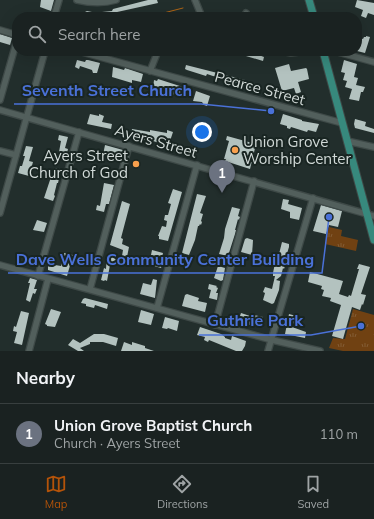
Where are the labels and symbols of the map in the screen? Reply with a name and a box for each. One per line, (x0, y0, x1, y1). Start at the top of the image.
street label: Pearce Street (213, 67, 307, 109)
callout: Seventh Street Church (14, 76, 201, 104)
text: Seventh Street Church (22, 80, 192, 100)
street label: Ayers Street (113, 120, 199, 162)
your location (192, 122, 212, 142)
place label: Union Grove Worship Center (243, 132, 351, 168)
marker: Union Grove Worship Center (230, 145, 240, 155)
place label: Ayers Street Church of God (29, 146, 128, 182)
marker: Ayers Street Church of God (131, 159, 141, 169)
pin: 1 (209, 160, 235, 193)
callout: Dave Wells Community Center Building (8, 245, 322, 273)
text: Dave Wells Community Center Building (16, 249, 314, 269)
callout: Guthrie Park (199, 307, 311, 335)
text: Guthrie Park (207, 310, 304, 330)

